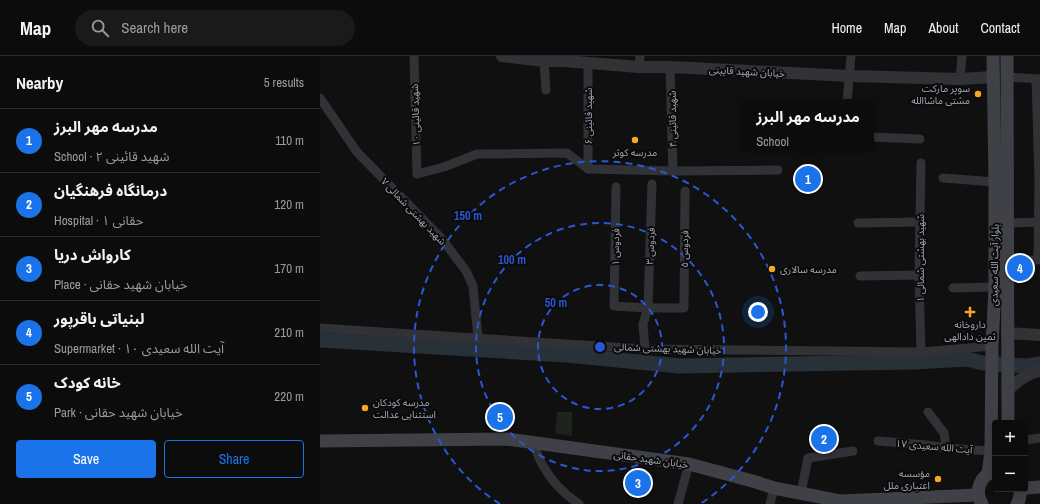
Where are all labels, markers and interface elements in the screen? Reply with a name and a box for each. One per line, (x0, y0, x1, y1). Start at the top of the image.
search box (75, 10, 355, 46)
text: Map (20, 15, 51, 41)
icon: search (89, 17, 111, 39)
text: Search here (121, 17, 188, 38)
text: Home (831, 19, 862, 37)
text: Map (884, 19, 906, 37)
text: About (928, 19, 958, 37)
text: Contact (980, 19, 1020, 37)
street label: خیابان شهید قایینی (708, 63, 786, 80)
text: Nearby (16, 71, 63, 94)
text: 5 results (264, 74, 304, 91)
place label: سوپر مارکت مشتی ماشاالله (911, 82, 970, 107)
street label: شهید قائینی ۱۰ (408, 83, 423, 146)
street label: شهید قائینی ۶ (582, 87, 595, 144)
marker: سوپر مارکت مشتی ماشاالله (973, 89, 983, 99)
street label: شهید قائینی ۴ (666, 90, 679, 148)
popup (742, 99, 874, 151)
text: مدرسه مهر البرز (756, 106, 860, 127)
text: مدرسه مهر البرز (54, 116, 158, 137)
text: 1 (26, 132, 32, 149)
text: 110 m (275, 132, 304, 149)
text: School (756, 133, 789, 150)
marker: مدرسه کوثر (630, 135, 640, 145)
place label: مدرسه کوثر (612, 146, 657, 159)
text: School · شهید قائینی ۲ (54, 148, 169, 165)
pin: 1 (795, 164, 821, 194)
street label: شهید بهشتی شمالی ۷ (378, 175, 449, 248)
text: درمانگاه فرهنگیان (54, 180, 167, 201)
text: 2 (26, 196, 32, 213)
text: 120 m (274, 196, 304, 213)
text: 150 m (454, 208, 482, 224)
text: Hospital · حقانی ۱ (54, 212, 143, 229)
street label: شهید بهشتی شمالی ۱ (914, 214, 927, 302)
street label: بلوار آیت الله سعیدی (987, 224, 1002, 306)
street label: فردوس ۳ (643, 227, 658, 265)
street label: فردوس ۱ (609, 228, 622, 266)
street label: فردوس ۵ (678, 230, 691, 268)
text: کارواش دریا (54, 244, 131, 265)
text: 100 m (498, 252, 526, 268)
pin: 4 (1007, 253, 1033, 283)
text: 3 (26, 260, 32, 277)
text: 170 m (274, 260, 304, 277)
place label: مدرسه سالاری (780, 263, 837, 276)
marker: مدرسه سالاری (767, 264, 777, 274)
text: Place · خیابان شهید حقانی (54, 276, 187, 293)
text: 50 m (545, 295, 567, 311)
your location (748, 302, 768, 322)
marker: داروخانه ثمین دادالهی (965, 307, 975, 317)
text: لبنیاتی باقرپور (54, 308, 144, 329)
place label: داروخانه ثمین دادالهی (944, 318, 996, 343)
text: 4 (26, 324, 32, 341)
text: 210 m (274, 324, 304, 341)
text: Supermarket · آیت الله سعیدی ۱۰ (54, 340, 224, 357)
centre of rings (593, 340, 607, 354)
street label: خیابان شهید بهشتی شمالی (614, 340, 722, 357)
text: خانه کودک (54, 372, 121, 393)
text: 5 (26, 388, 32, 405)
text: 220 m (274, 388, 304, 405)
place label: مدرسه کودکان استثنایی عدالت (373, 396, 436, 421)
pin: 5 (487, 402, 513, 432)
marker: مدرسه کودکان استثنایی عدالت (360, 403, 370, 413)
text: Park · خیابان شهید حقانی (54, 404, 183, 421)
map controls (992, 420, 1028, 492)
button: + (992, 420, 1028, 456)
pin: 2 (811, 424, 837, 454)
street label: آیت الله سعیدی ۱۷ (895, 437, 974, 456)
button: Save (16, 440, 156, 478)
button: Share (164, 440, 304, 478)
street label: خیابان شهید حقانی (613, 448, 689, 471)
button: − (992, 456, 1028, 492)
place label: مؤسسه اعتباری ملل (883, 467, 930, 492)
pin: 3 (625, 468, 651, 498)
marker: مؤسسه اعتباری ملل (933, 474, 943, 484)

